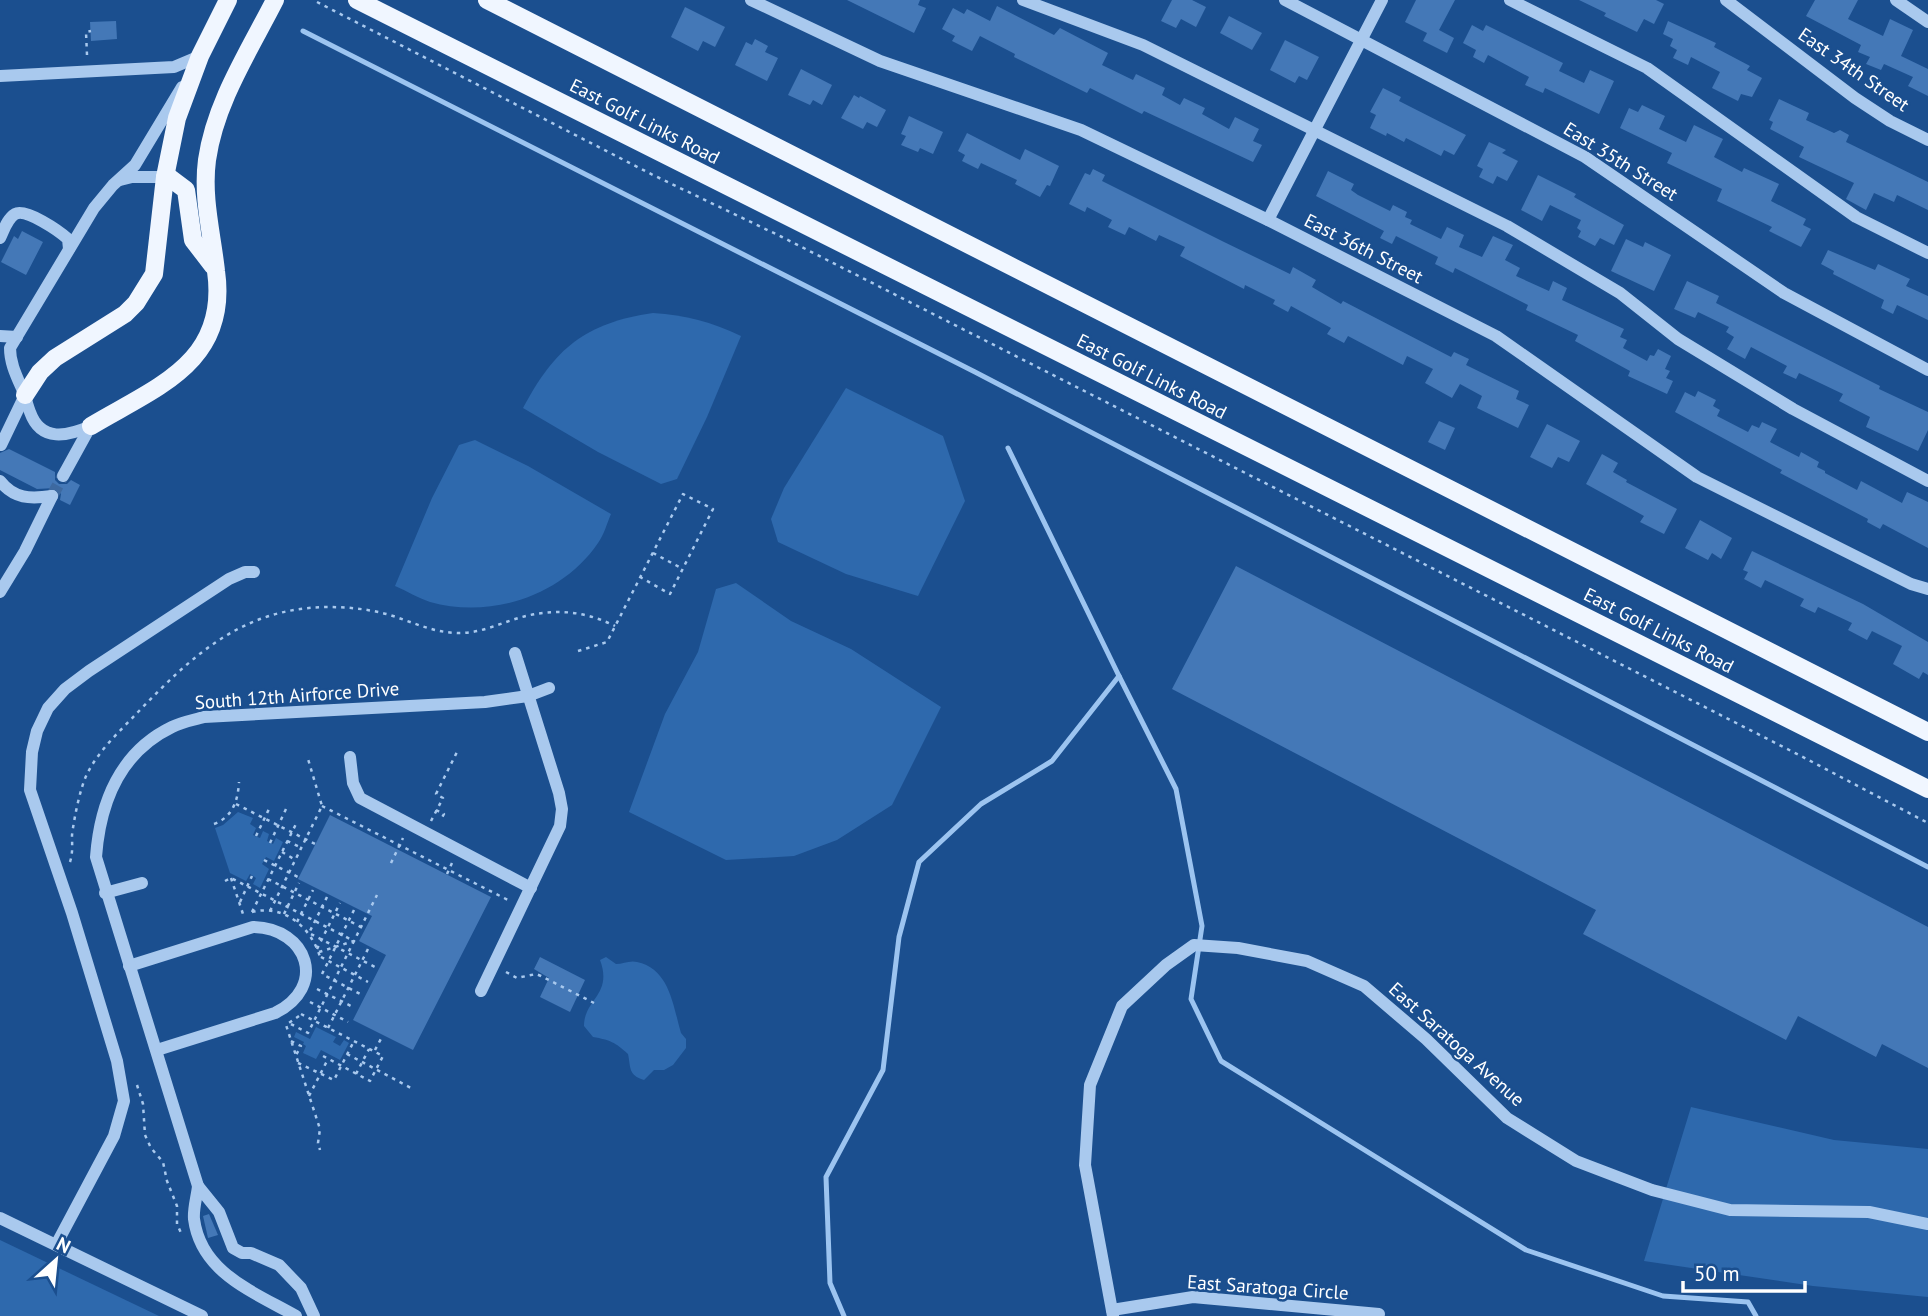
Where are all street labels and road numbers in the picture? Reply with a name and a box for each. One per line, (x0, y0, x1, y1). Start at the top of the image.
street label: East 34th Street (1794, 22, 1915, 117)
street label: East Golf Links Road (566, 73, 724, 169)
street label: East 35th Street (1559, 116, 1683, 206)
street label: East 36th Street (1301, 208, 1428, 289)
street label: East Golf Links Road (1073, 328, 1231, 424)
street label: East Golf Links Road (1580, 582, 1738, 678)
street label: South 12th Airforce Drive (194, 676, 400, 714)
street label: East Saratoga Avenue (1384, 977, 1530, 1111)
street label: East Saratoga Circle (1186, 1269, 1350, 1305)

